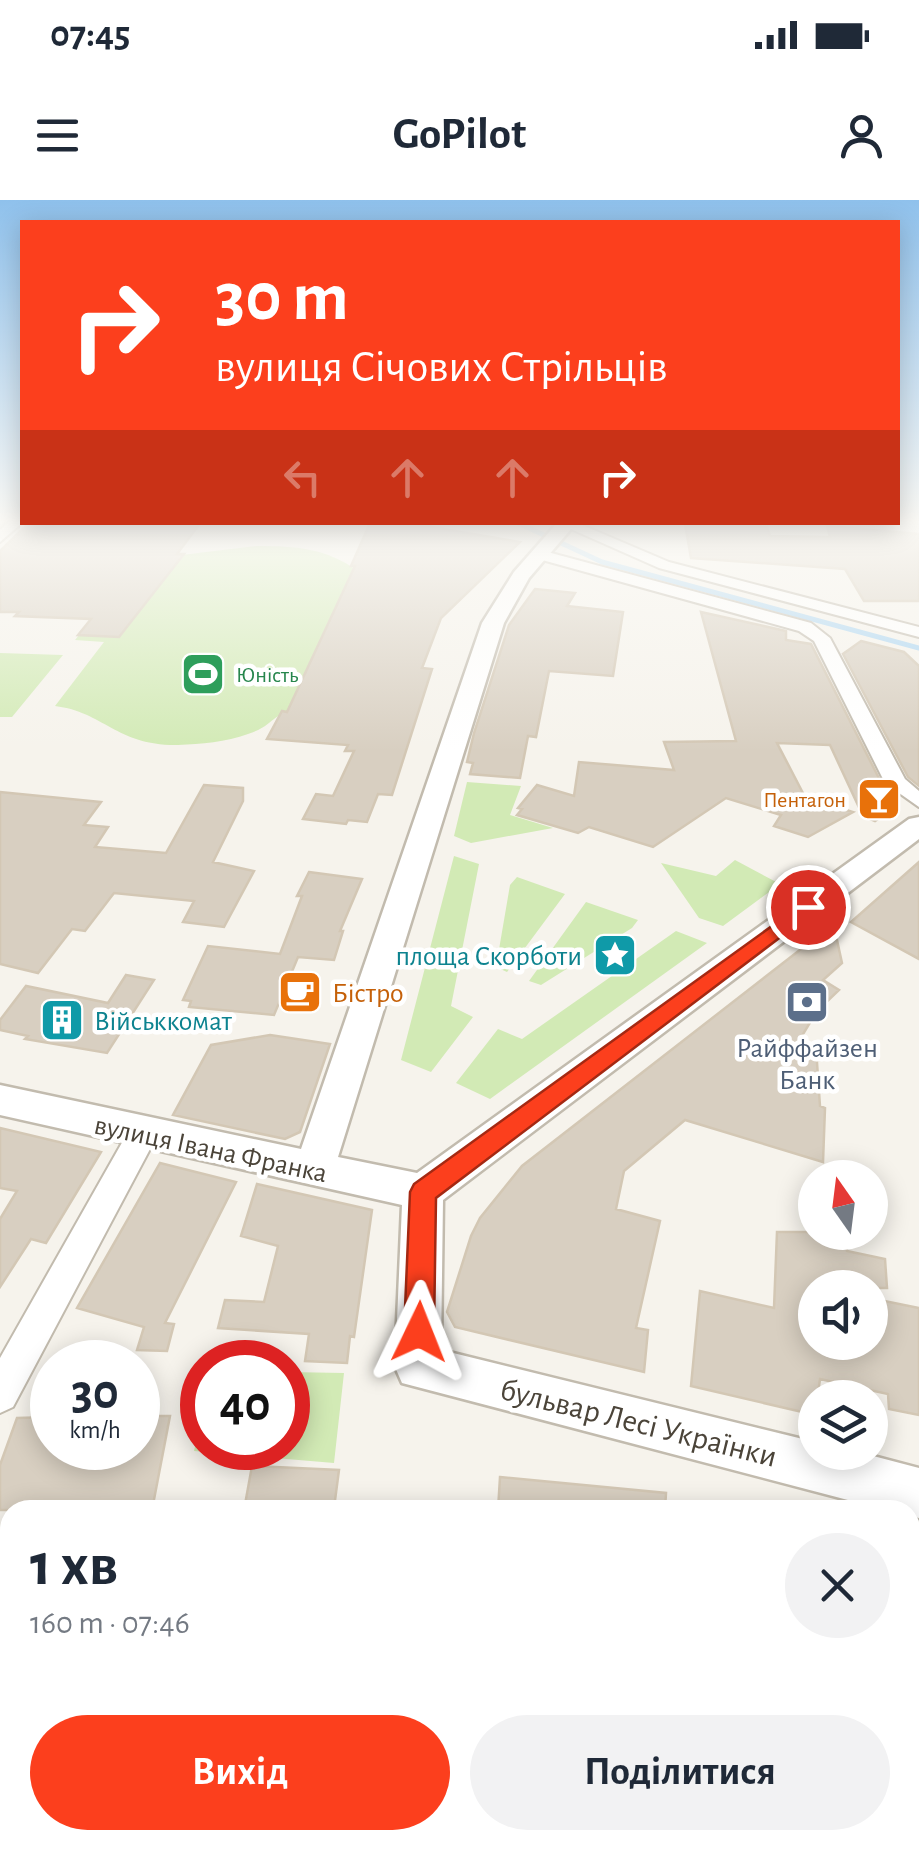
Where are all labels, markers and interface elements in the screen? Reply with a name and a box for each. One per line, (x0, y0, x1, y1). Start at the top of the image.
text: 07:45 (50, 16, 130, 54)
icon: menu (30, 108, 85, 163)
icon: person (834, 108, 889, 163)
text: GoPilot (393, 112, 526, 157)
icon: right (50, 260, 180, 390)
text: 30 m (215, 263, 349, 333)
text: вулиця Січових Стрільців (215, 345, 668, 390)
icon: left (275, 450, 330, 505)
icon: ahead (380, 450, 435, 505)
icon: ahead (485, 450, 540, 505)
icon: right (590, 450, 645, 505)
sports icon: Юність (180, 651, 226, 697)
place label: Юність (236, 664, 299, 686)
bar icon: Пентагон (856, 776, 902, 822)
place label: Пентагон (763, 789, 846, 811)
pin (766, 865, 851, 950)
icon: arrive (781, 880, 836, 935)
place icon: площа Скорботи (592, 932, 638, 978)
place label: площа Скорботи (395, 943, 582, 971)
cafe icon: Бістро (277, 969, 323, 1015)
bank icon: Райффайзен Банк (784, 979, 830, 1025)
place label: Бістро (332, 980, 404, 1008)
building icon: Військкомат (39, 997, 85, 1043)
place label: Військкомат (94, 1008, 233, 1036)
place label: Райффайзен Банк (736, 1035, 878, 1095)
street label: вулиця Івана Франка (92, 1112, 330, 1188)
north arrow (798, 1160, 888, 1250)
map controls (798, 1160, 888, 1470)
button: sound (798, 1270, 888, 1360)
position arrow (367, 1280, 471, 1384)
speed limit sign: 40 (180, 1340, 310, 1470)
text: 30 (71, 1368, 119, 1418)
street label: бульвар Лесі Українки (497, 1373, 780, 1473)
button: layers (798, 1380, 888, 1470)
text: km/h (69, 1418, 121, 1443)
button: close (785, 1533, 890, 1638)
text: 1 хв (30, 1536, 118, 1596)
text: 160 m · 07:46 (30, 1607, 190, 1639)
button: Вихід (30, 1715, 450, 1830)
button: Поділитися (470, 1715, 890, 1830)

